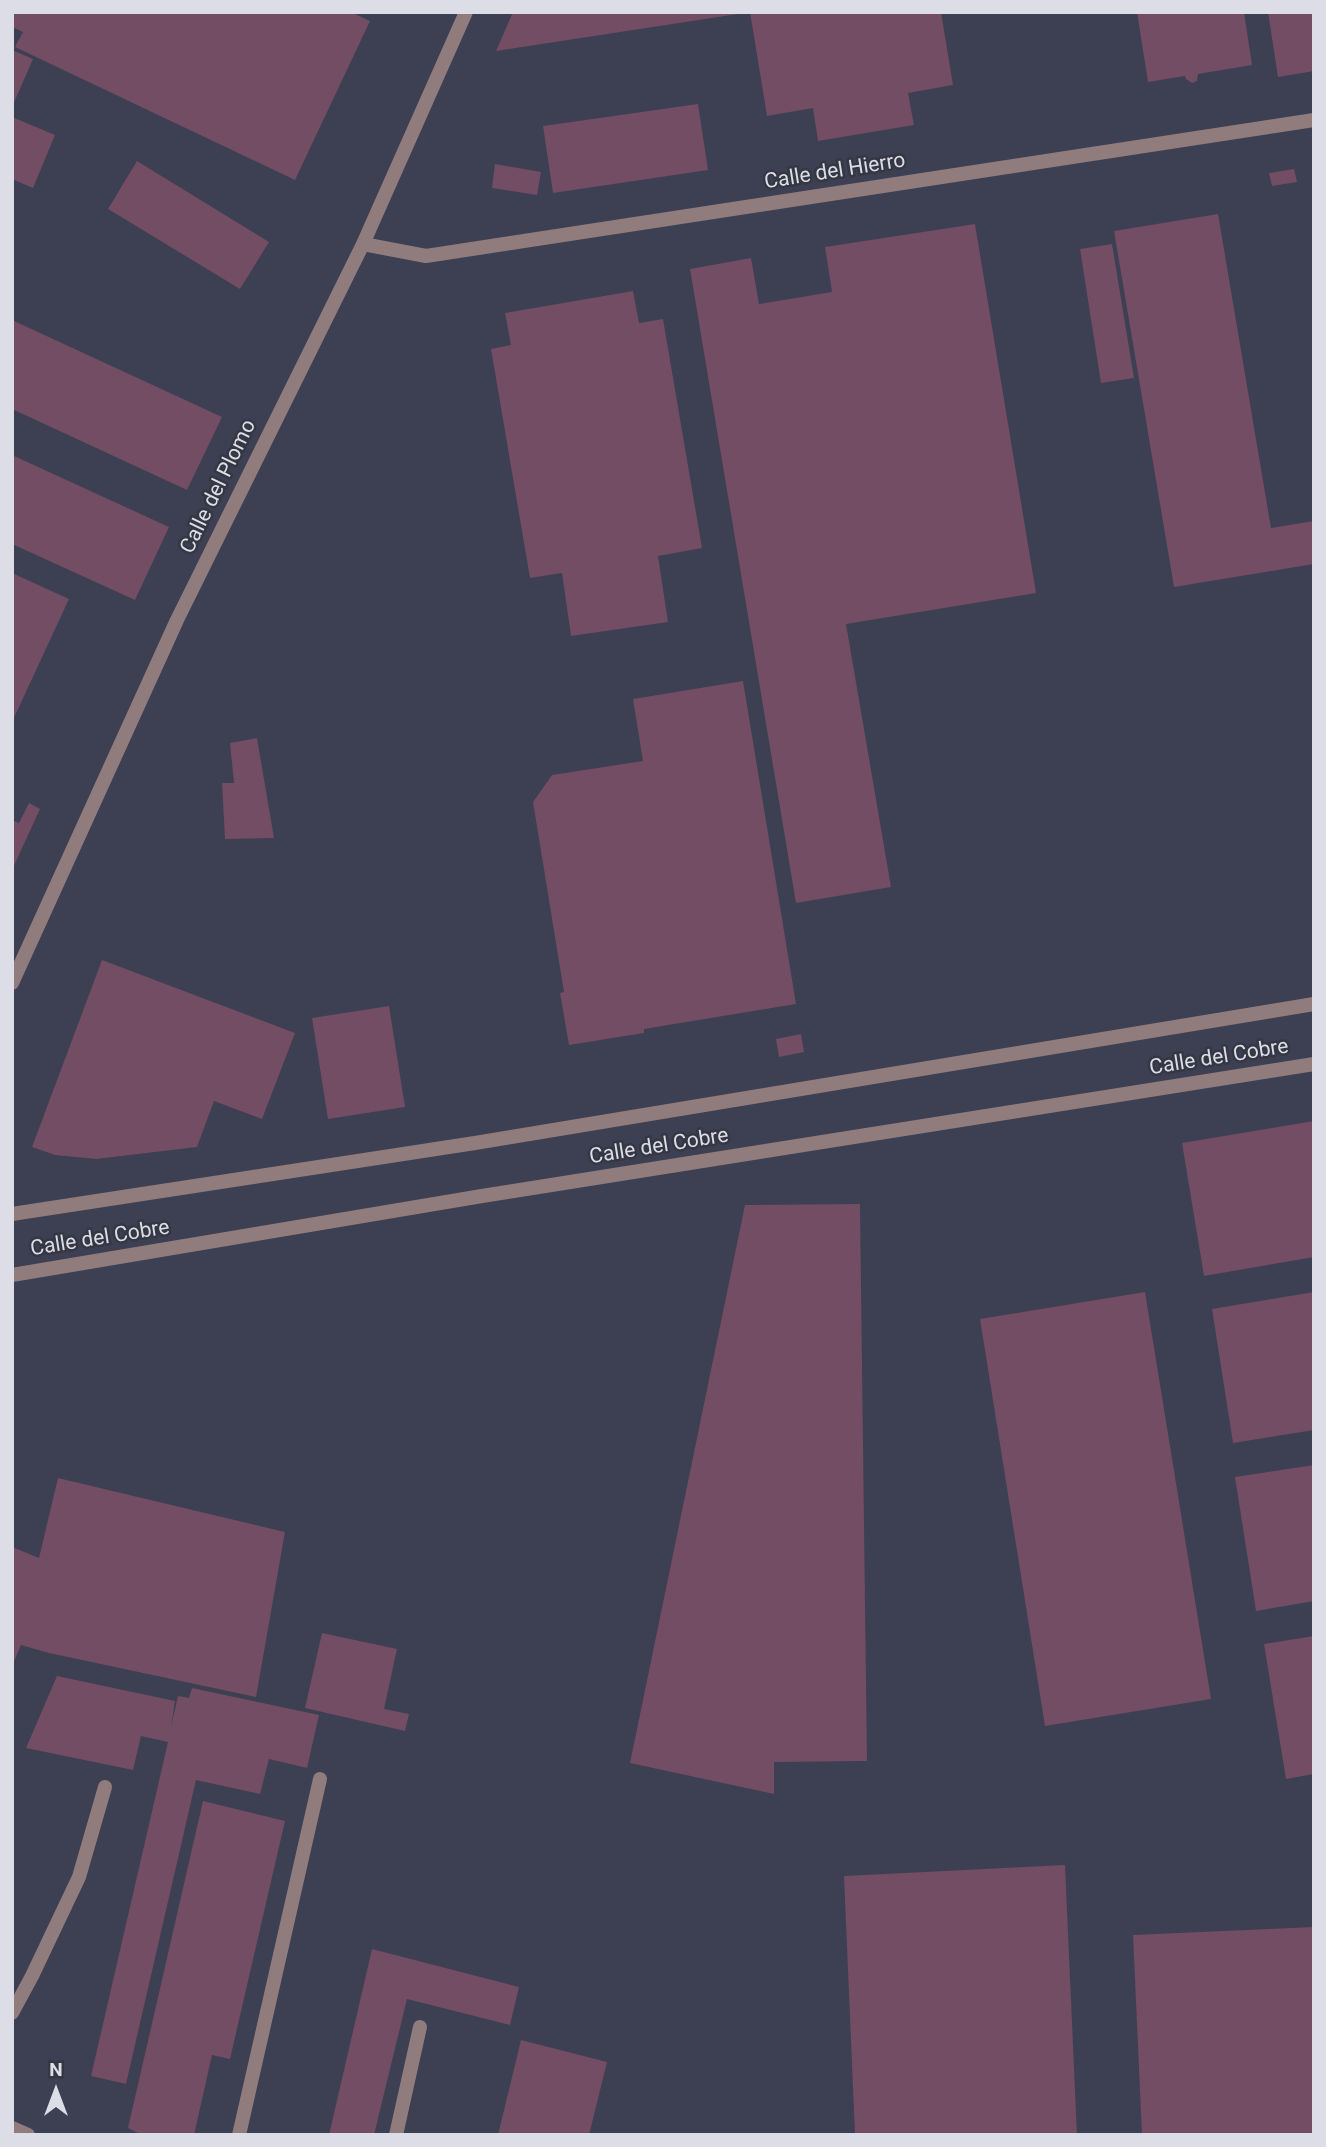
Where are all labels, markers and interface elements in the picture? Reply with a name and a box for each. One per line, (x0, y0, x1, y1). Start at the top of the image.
street label: Calle del Hierro (763, 148, 907, 196)
street label: Calle del Plomo (176, 416, 262, 558)
street label: Calle del Cobre (1148, 1035, 1290, 1081)
street label: Calle del Cobre (588, 1124, 730, 1170)
street label: Calle del Cobre (29, 1216, 171, 1262)
north arrow (21, 2056, 91, 2126)
text: N (49, 2058, 63, 2081)

